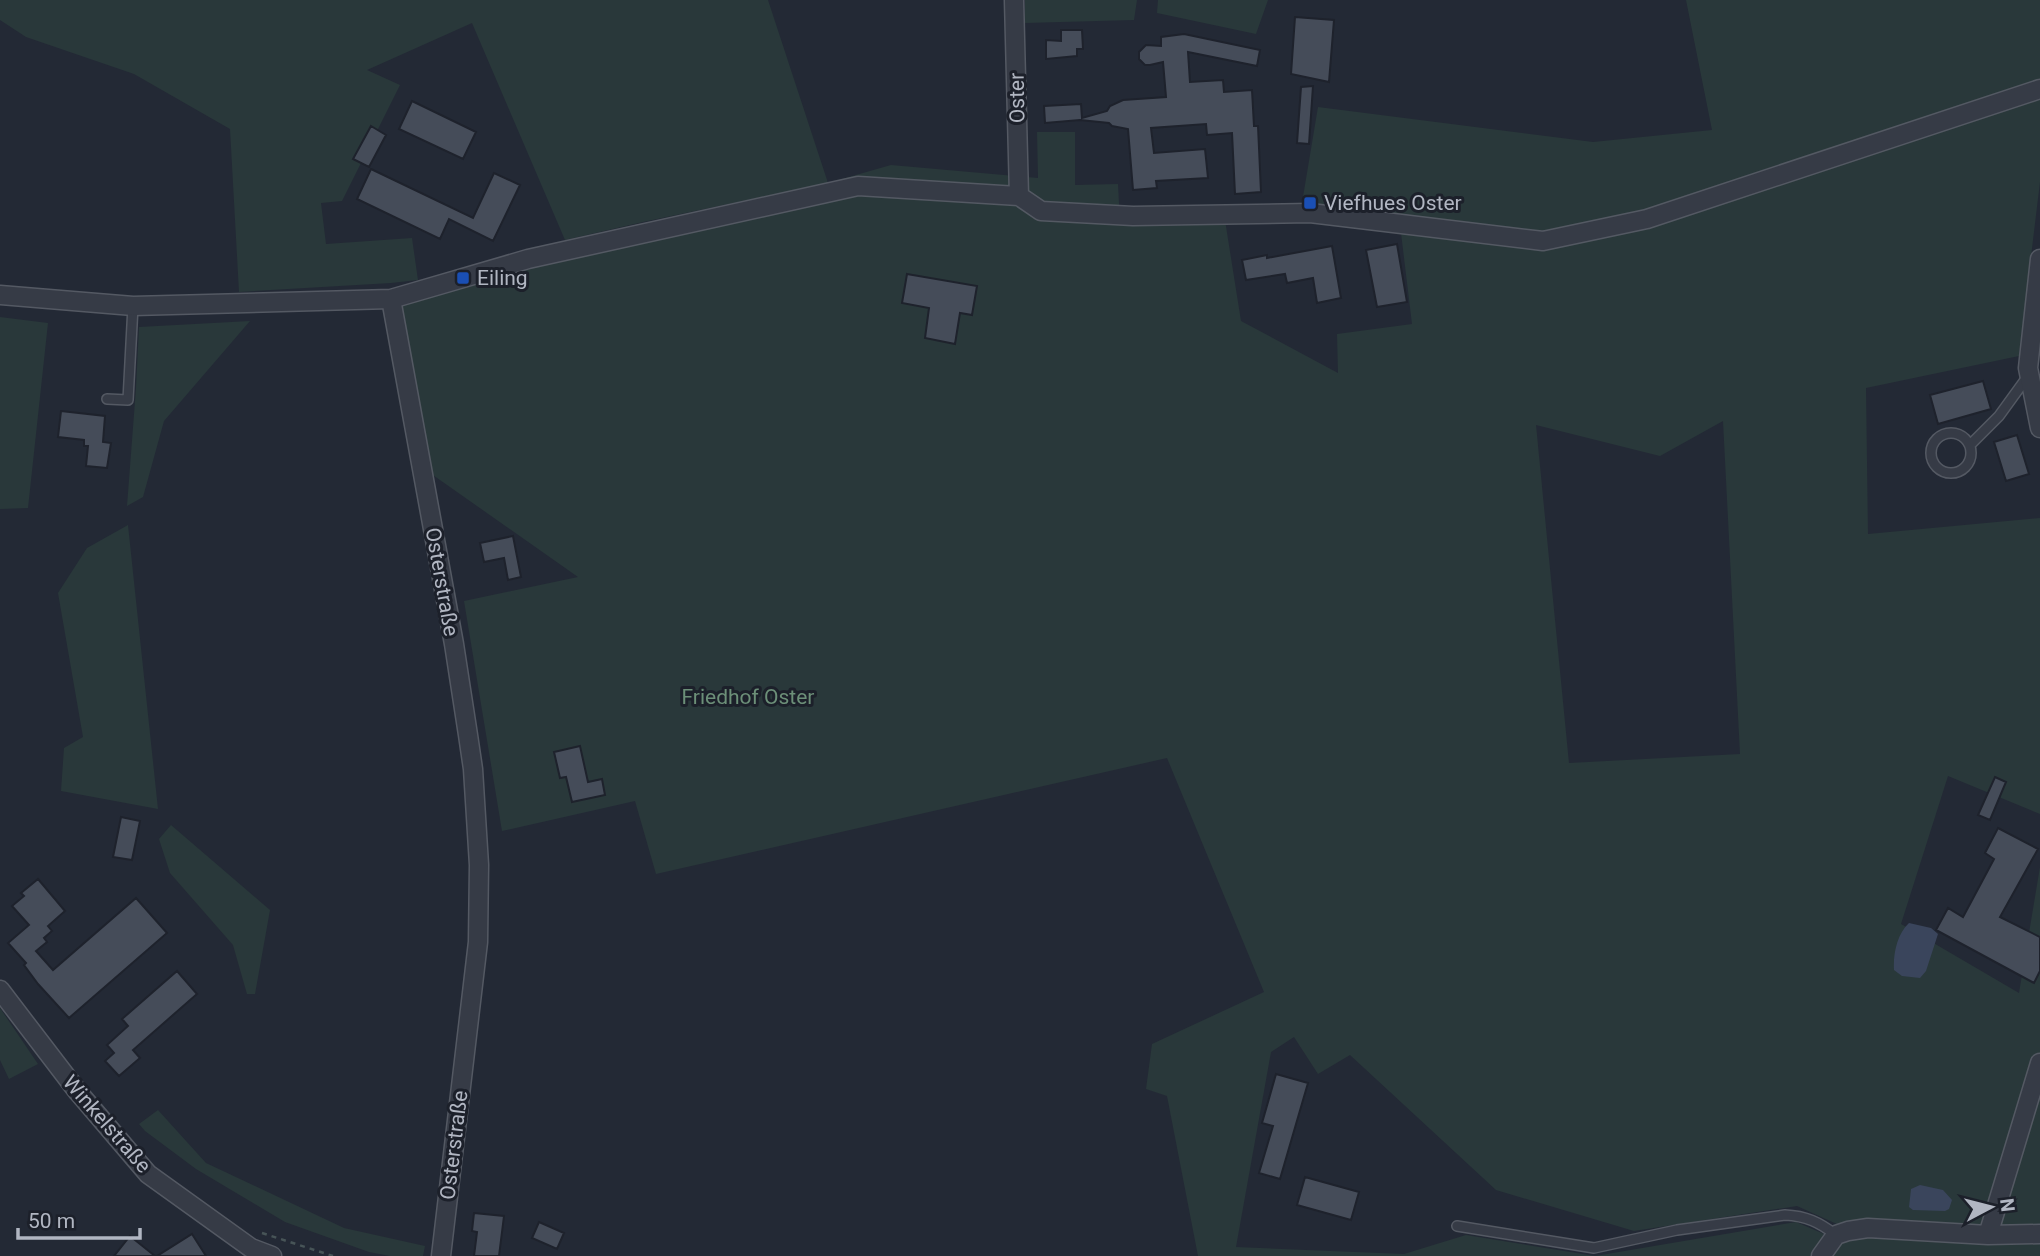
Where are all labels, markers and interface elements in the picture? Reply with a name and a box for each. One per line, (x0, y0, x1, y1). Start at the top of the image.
street label: Oster (1005, 73, 1029, 123)
place label: Viefhues Oster (1324, 191, 1462, 215)
marker: Viefhues Oster (1302, 195, 1318, 211)
place label: Eiling (477, 266, 528, 290)
marker: Eiling (455, 270, 471, 286)
street label: Osterstraße (421, 526, 463, 638)
park label: Friedhof Oster (681, 685, 815, 709)
street label: Winkelstraße (58, 1070, 156, 1178)
street label: Osterstraße (435, 1089, 473, 1201)
north arrow (1956, 1172, 2026, 1242)
scale bar (18, 1196, 140, 1240)
text: N (1995, 1197, 2020, 1213)
text: 50 m (28, 1209, 75, 1233)

